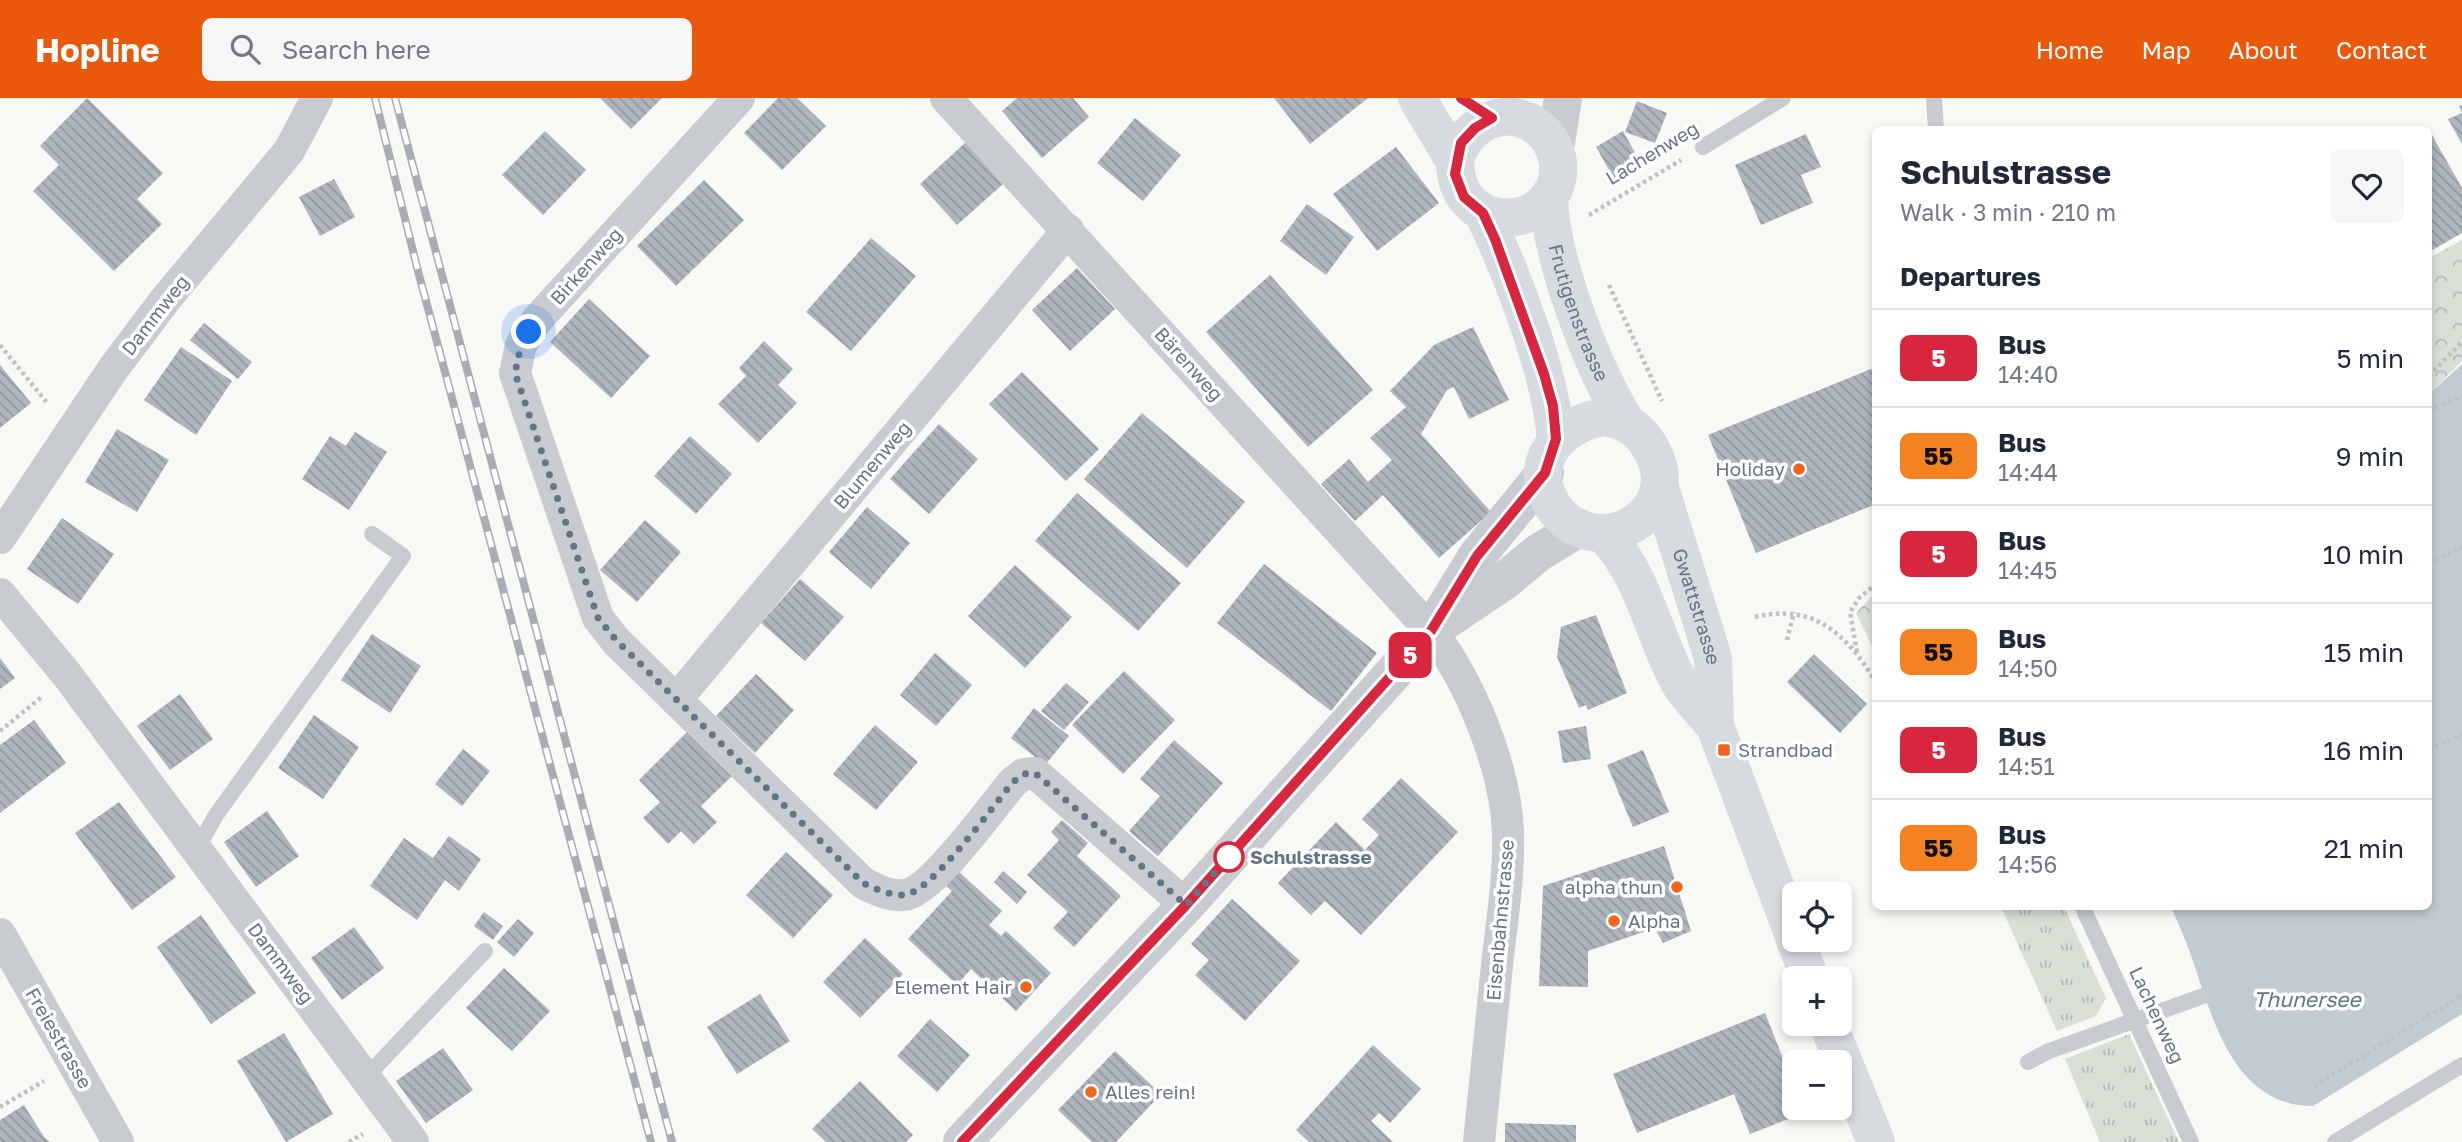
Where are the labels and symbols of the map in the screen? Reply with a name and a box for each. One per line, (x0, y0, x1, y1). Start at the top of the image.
street label: Lachenweg (1601, 116, 1702, 189)
street label: Birkenweg (545, 222, 626, 309)
street label: Frutigenstrasse (1545, 242, 1614, 385)
street label: Dammweg (116, 270, 193, 359)
your location (511, 314, 546, 349)
street label: Bärenweg (1150, 322, 1228, 405)
street label: Blumenweg (828, 416, 915, 513)
place label: Holiday (1715, 457, 1785, 480)
marker: Holiday (1791, 461, 1807, 477)
street label: Gwattstrasse (1669, 545, 1725, 665)
line badge: 5 (1387, 632, 1433, 678)
place label: Strandbad (1738, 738, 1833, 761)
marker: Strandbad (1716, 742, 1732, 758)
street label: Eisenbahnstrasse (1481, 838, 1518, 1002)
marker: Schulstrasse (1214, 842, 1244, 872)
place label: Schulstrasse (1250, 845, 1372, 868)
place label: alpha thun (1565, 875, 1663, 898)
marker: alpha thun (1669, 879, 1685, 895)
place label: Alpha (1628, 909, 1681, 932)
marker: Alpha (1606, 913, 1622, 929)
street label: Dammweg (244, 918, 319, 1008)
street label: Lachenweg (2125, 963, 2190, 1067)
place label: Element Hair (894, 975, 1013, 998)
marker: Element Hair (1018, 979, 1034, 995)
street label: Freiestrasse (21, 983, 98, 1092)
water label: Thunersee (2253, 986, 2363, 1012)
place label: Alles rein! (1105, 1080, 1196, 1103)
marker: Alles rein! (1083, 1084, 1099, 1100)

